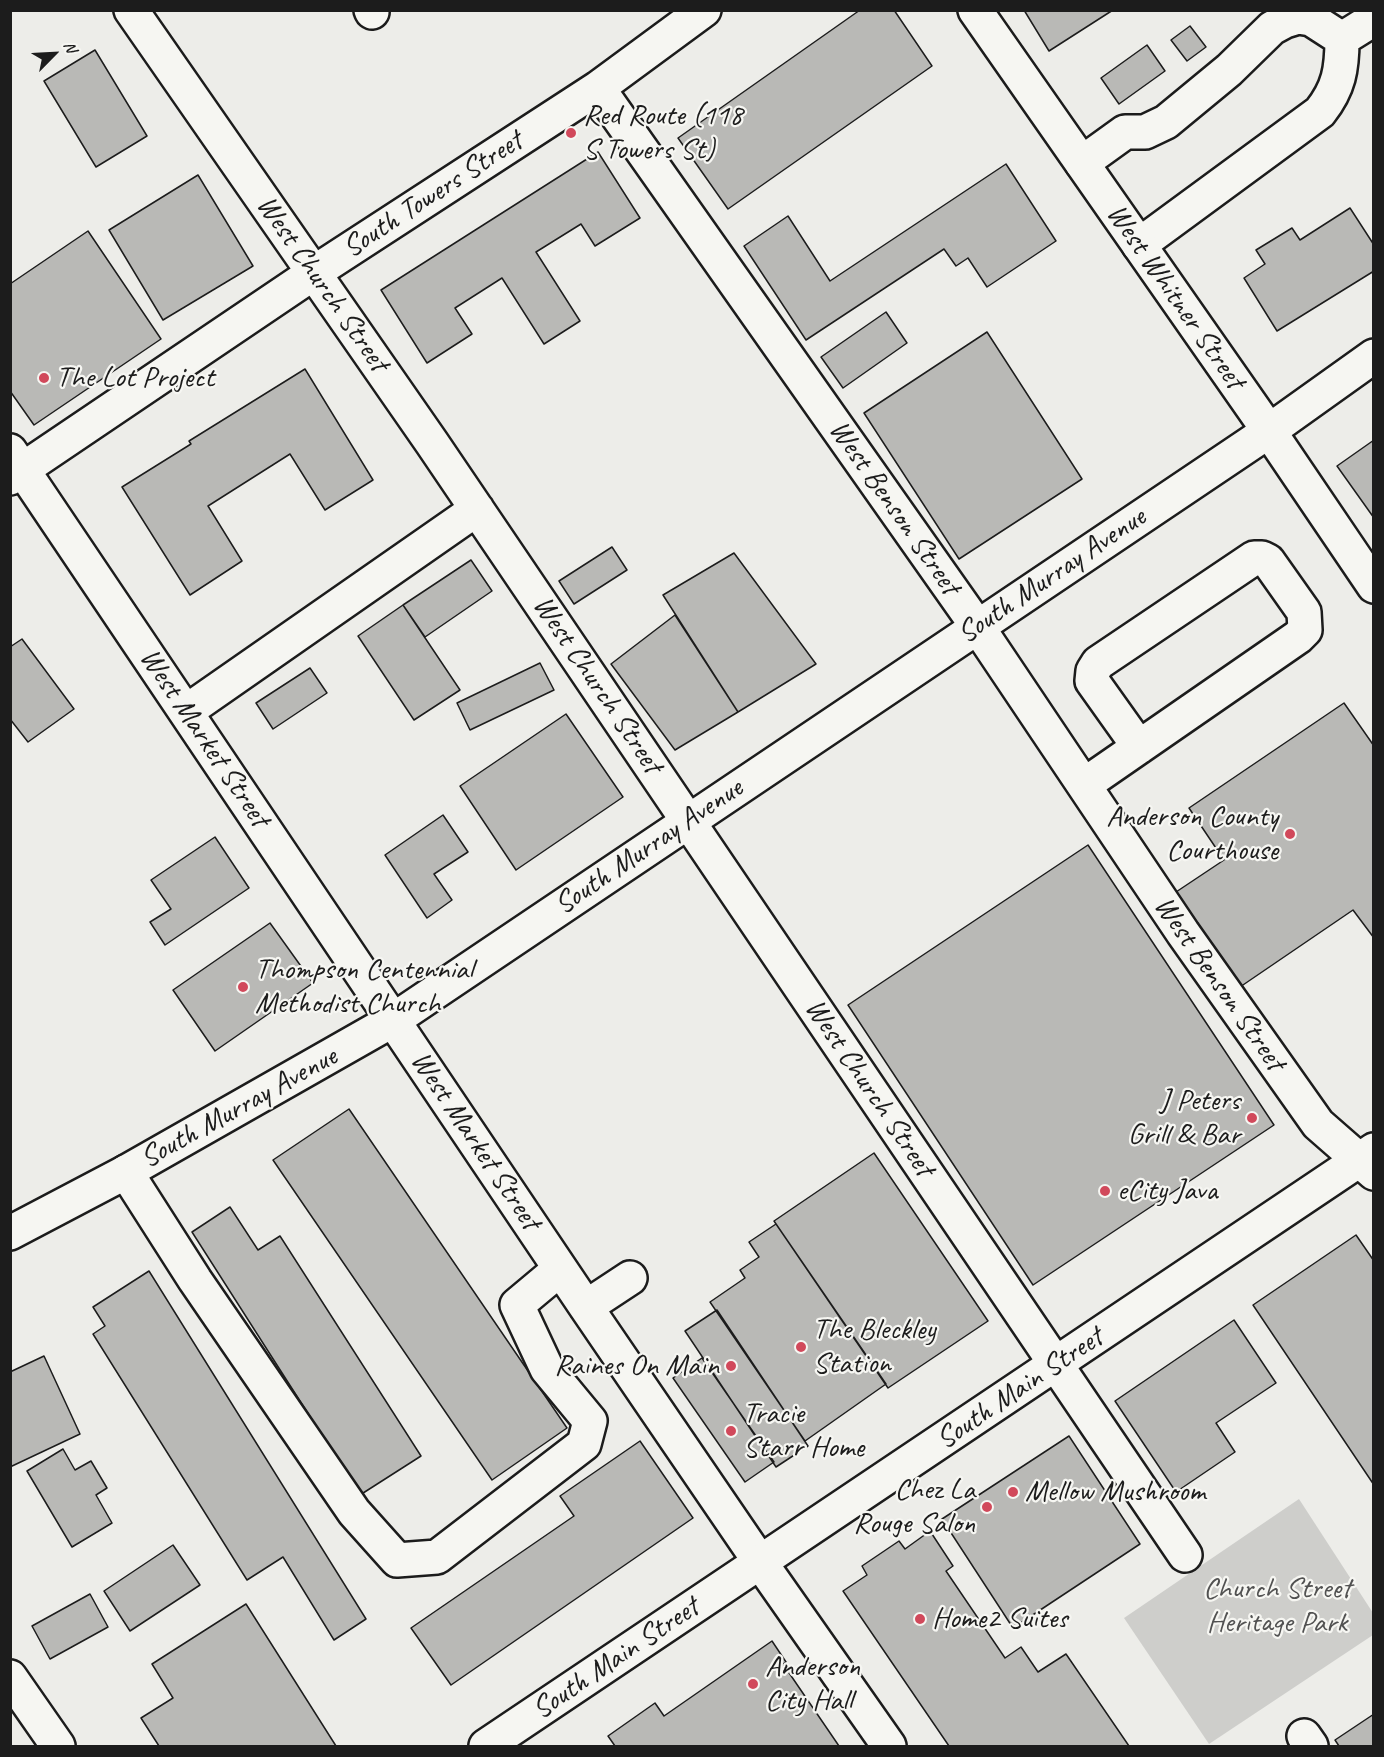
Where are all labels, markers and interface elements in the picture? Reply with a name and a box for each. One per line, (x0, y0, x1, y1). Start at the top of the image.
north arrow (24, 24, 84, 84)
text: N (59, 38, 82, 55)
place label: Red Route (118 S Towers St) (583, 98, 742, 168)
street label: South Towers Street (336, 124, 530, 266)
marker: Red Route (118 S Towers St) (564, 126, 578, 140)
street label: West Church Street (248, 189, 396, 379)
street label: West Whitner Street (1098, 198, 1252, 396)
place label: The Lot Project (56, 360, 214, 396)
marker: The Lot Project (37, 371, 51, 385)
street label: West Benson Street (821, 414, 967, 602)
street label: South Murray Avenue (951, 500, 1153, 652)
street label: West Church Street (524, 589, 670, 781)
street label: West Market Street (131, 642, 277, 834)
street label: South Murray Avenue (548, 771, 750, 923)
place label: Anderson County Courthouse (1106, 799, 1278, 870)
marker: Anderson County Courthouse (1283, 827, 1297, 841)
street label: West Benson Street (1146, 890, 1292, 1078)
place label: Thompson Centennial Methodist Church (255, 952, 473, 1022)
marker: Thompson Centennial Methodist Church (236, 980, 250, 994)
street label: West Church Street (796, 992, 942, 1184)
street label: South Murray Avenue (134, 1039, 344, 1177)
street label: West Market Street (402, 1045, 548, 1237)
place label: J Peters Grill & Bar (1128, 1083, 1240, 1154)
marker: J Peters Grill & Bar (1245, 1111, 1259, 1125)
place label: eCity Java (1117, 1173, 1217, 1209)
marker: eCity Java (1098, 1184, 1112, 1198)
place label: The Bleckley Station (813, 1312, 936, 1382)
street label: South Main Street (930, 1320, 1110, 1458)
marker: The Bleckley Station (794, 1340, 808, 1354)
place label: Raines On Main (554, 1348, 719, 1384)
marker: Raines On Main (724, 1359, 738, 1373)
place label: Tracie Starr Home (743, 1396, 864, 1466)
marker: Tracie Starr Home (724, 1424, 738, 1438)
place label: Chez La Rouge Salon (853, 1472, 975, 1543)
place label: Mellow Mushroom (1025, 1474, 1205, 1510)
marker: Mellow Mushroom (1006, 1485, 1020, 1499)
marker: Chez La Rouge Salon (980, 1500, 994, 1514)
park label: Church Street Heritage Park (1203, 1571, 1351, 1642)
street label: South Main Street (526, 1590, 706, 1728)
place label: Home2 Suites (932, 1601, 1067, 1637)
marker: Home2 Suites (913, 1612, 927, 1626)
place label: Anderson City Hall (765, 1649, 860, 1720)
marker: Anderson City Hall (746, 1677, 760, 1691)

